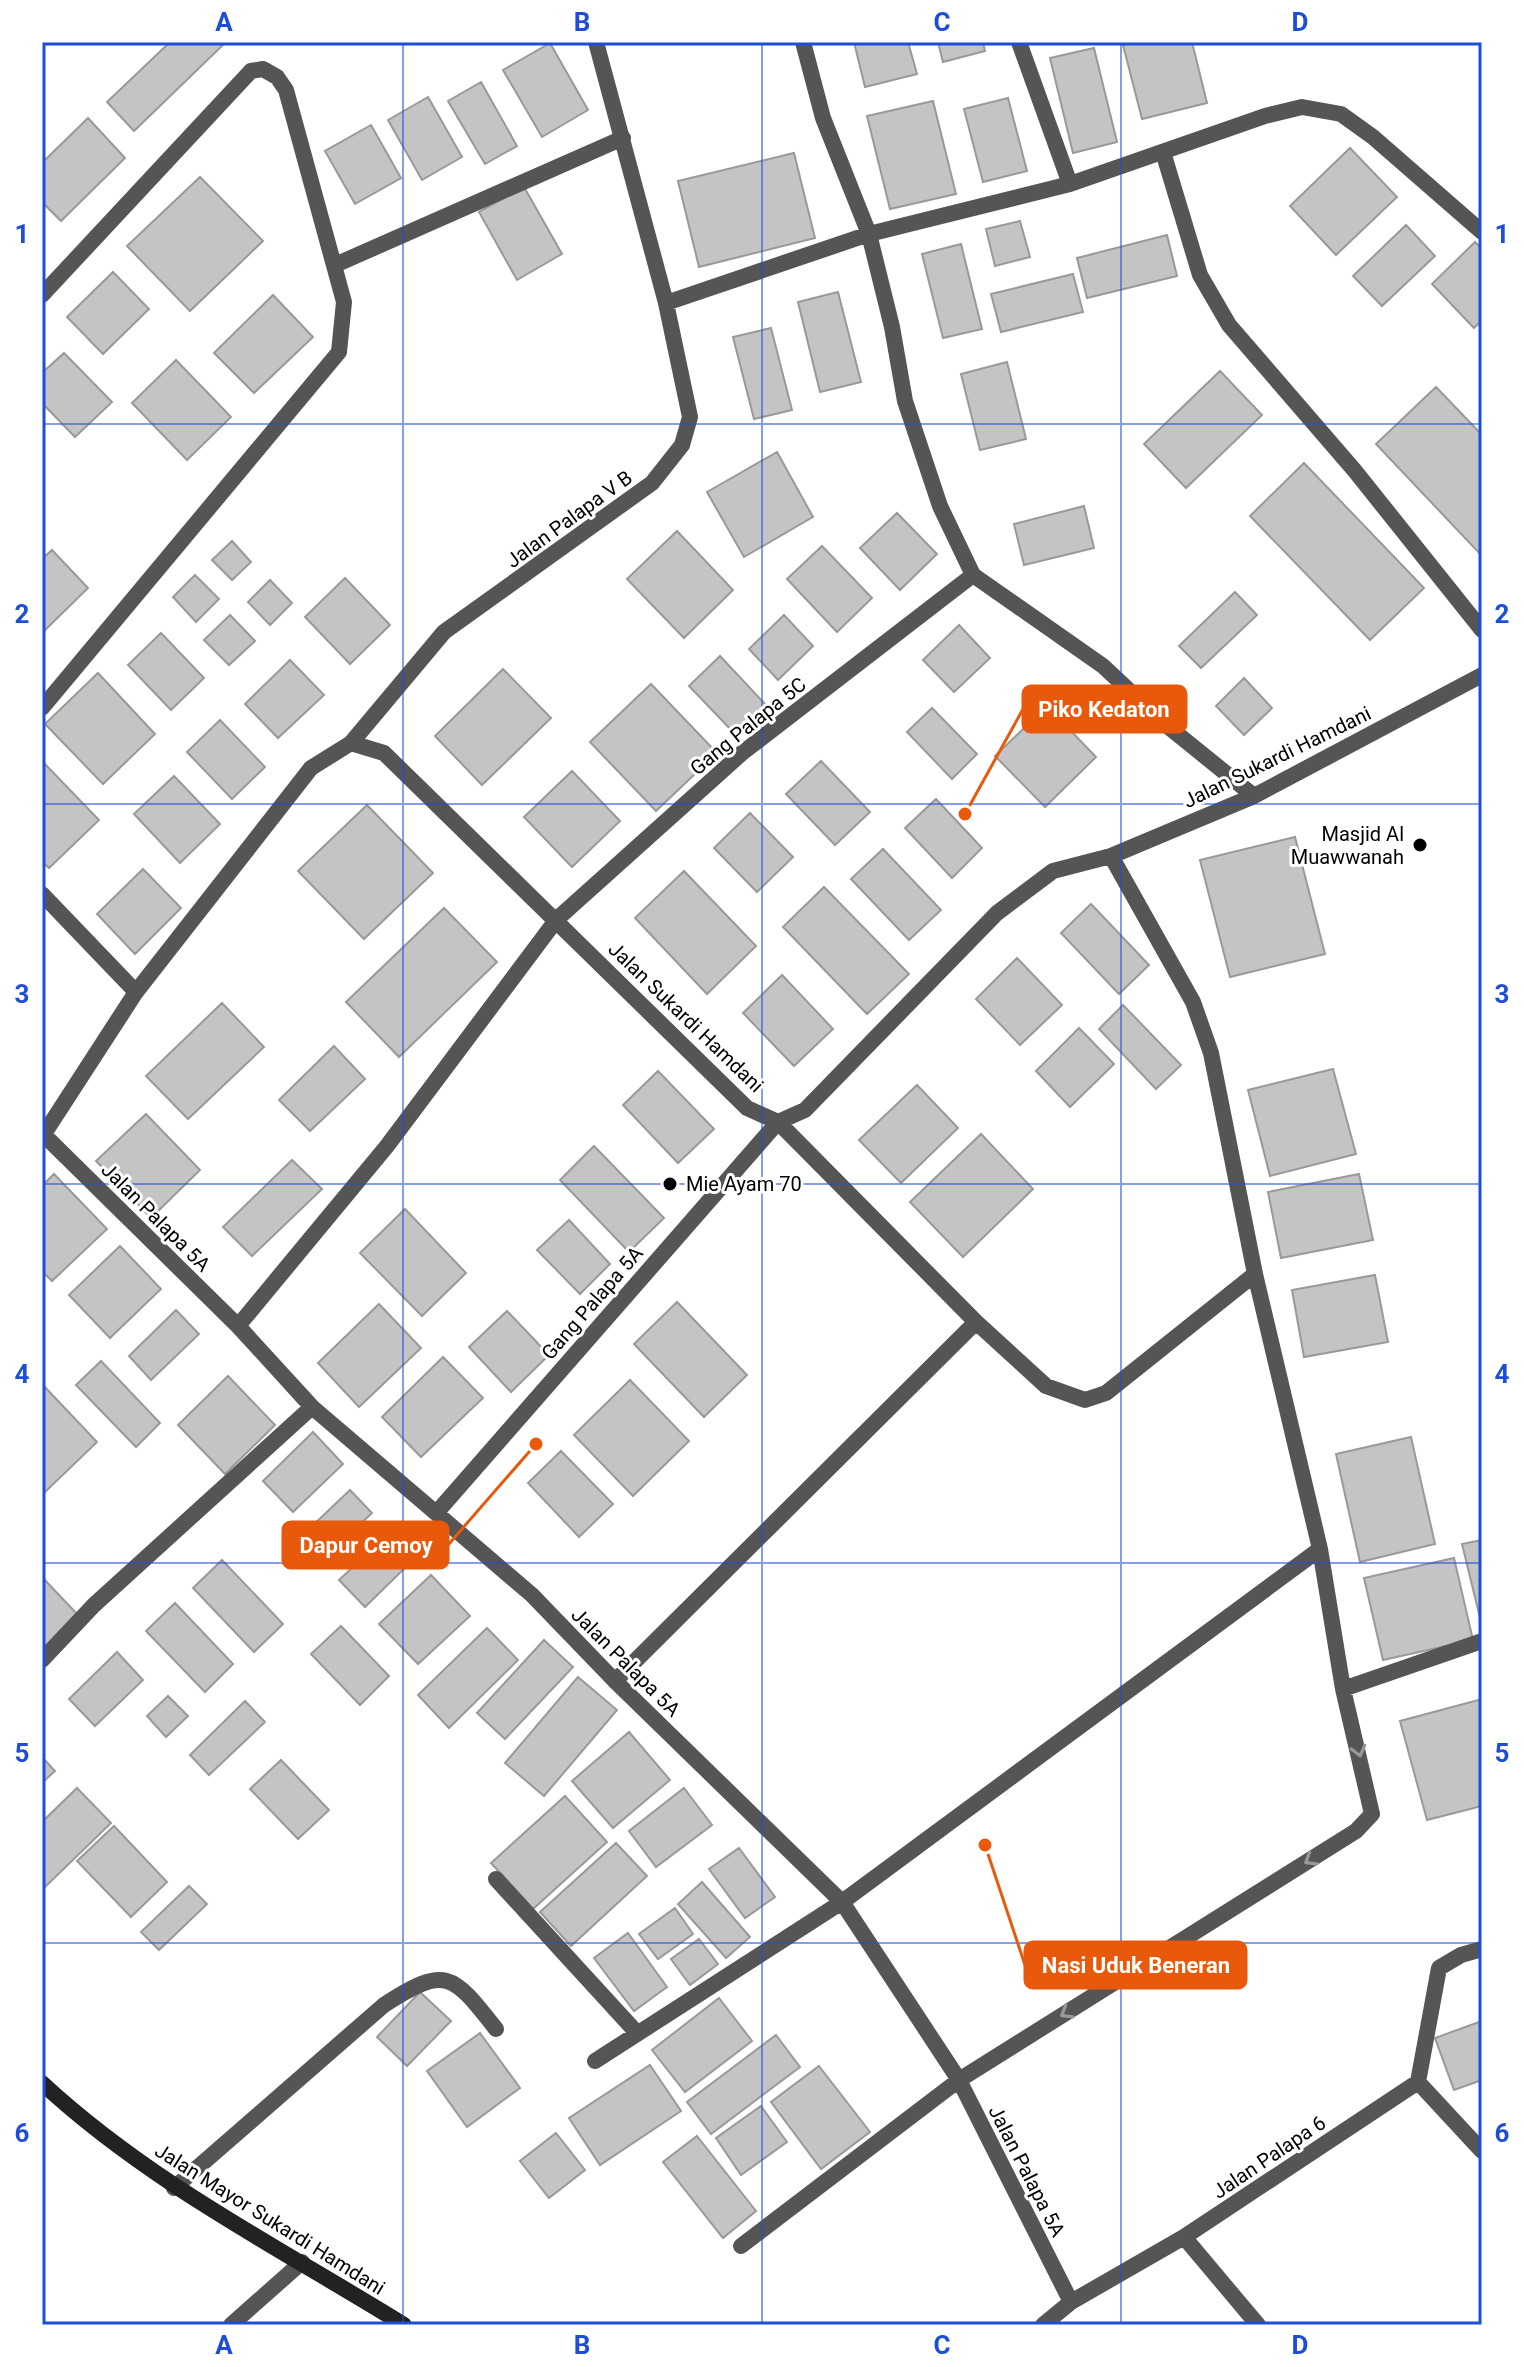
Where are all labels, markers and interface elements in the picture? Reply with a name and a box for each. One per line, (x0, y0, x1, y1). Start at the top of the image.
text: A (215, 7, 233, 37)
text: B (574, 7, 590, 37)
text: C (933, 7, 951, 37)
text: D (1292, 7, 1308, 37)
text: 1 (15, 219, 29, 249)
text: 1 (1495, 219, 1509, 249)
street label: Jalan Palapa V B (501, 465, 637, 573)
text: 2 (15, 599, 29, 629)
text: 2 (1495, 599, 1509, 629)
street label: Gang Palapa 5C (685, 672, 811, 780)
callout: Piko Kedaton (1023, 686, 1186, 732)
text: Piko Kedaton (1038, 697, 1170, 722)
street label: Jalan Sukardi Hamdani (1179, 701, 1375, 813)
place label: Masjid Al Muawwanah (1291, 822, 1404, 869)
marker: Masjid Al Muawwanah (1411, 836, 1429, 854)
street label: Jalan Sukardi Hamdani (604, 937, 768, 1097)
text: 3 (15, 979, 29, 1009)
text: 3 (1495, 979, 1509, 1009)
street label: Jalan Palapa 5A (97, 1158, 215, 1276)
place label: Mie Ayam 70 (686, 1172, 802, 1196)
marker: Mie Ayam 70 (661, 1175, 679, 1193)
street label: Gang Palapa 5A (536, 1241, 648, 1365)
text: 4 (15, 1359, 30, 1389)
text: 4 (1495, 1359, 1510, 1389)
callout: Dapur Cemoy (283, 1522, 448, 1568)
text: Dapur Cemoy (300, 1533, 433, 1558)
street label: Jalan Palapa 5A (567, 1603, 685, 1721)
text: 5 (15, 1738, 29, 1768)
text: 5 (1495, 1738, 1509, 1768)
one-way arrow (1350, 1744, 1366, 1758)
one-way arrow (1304, 1850, 1319, 1865)
callout: Nasi Uduk Beneran (1025, 1942, 1246, 1988)
text: Nasi Uduk Beneran (1042, 1953, 1230, 1978)
one-way arrow (1060, 2003, 1075, 2018)
street label: Jalan Palapa 5A (984, 2101, 1070, 2241)
street label: Jalan Palapa 6 (1208, 2110, 1330, 2204)
text: 6 (15, 2118, 30, 2148)
text: 6 (1495, 2118, 1510, 2148)
street label: Jalan Mayor Sukardi Hamdani (151, 2138, 389, 2300)
text: A (215, 2330, 233, 2360)
text: B (574, 2330, 590, 2360)
text: C (933, 2330, 951, 2360)
text: D (1292, 2330, 1308, 2360)

